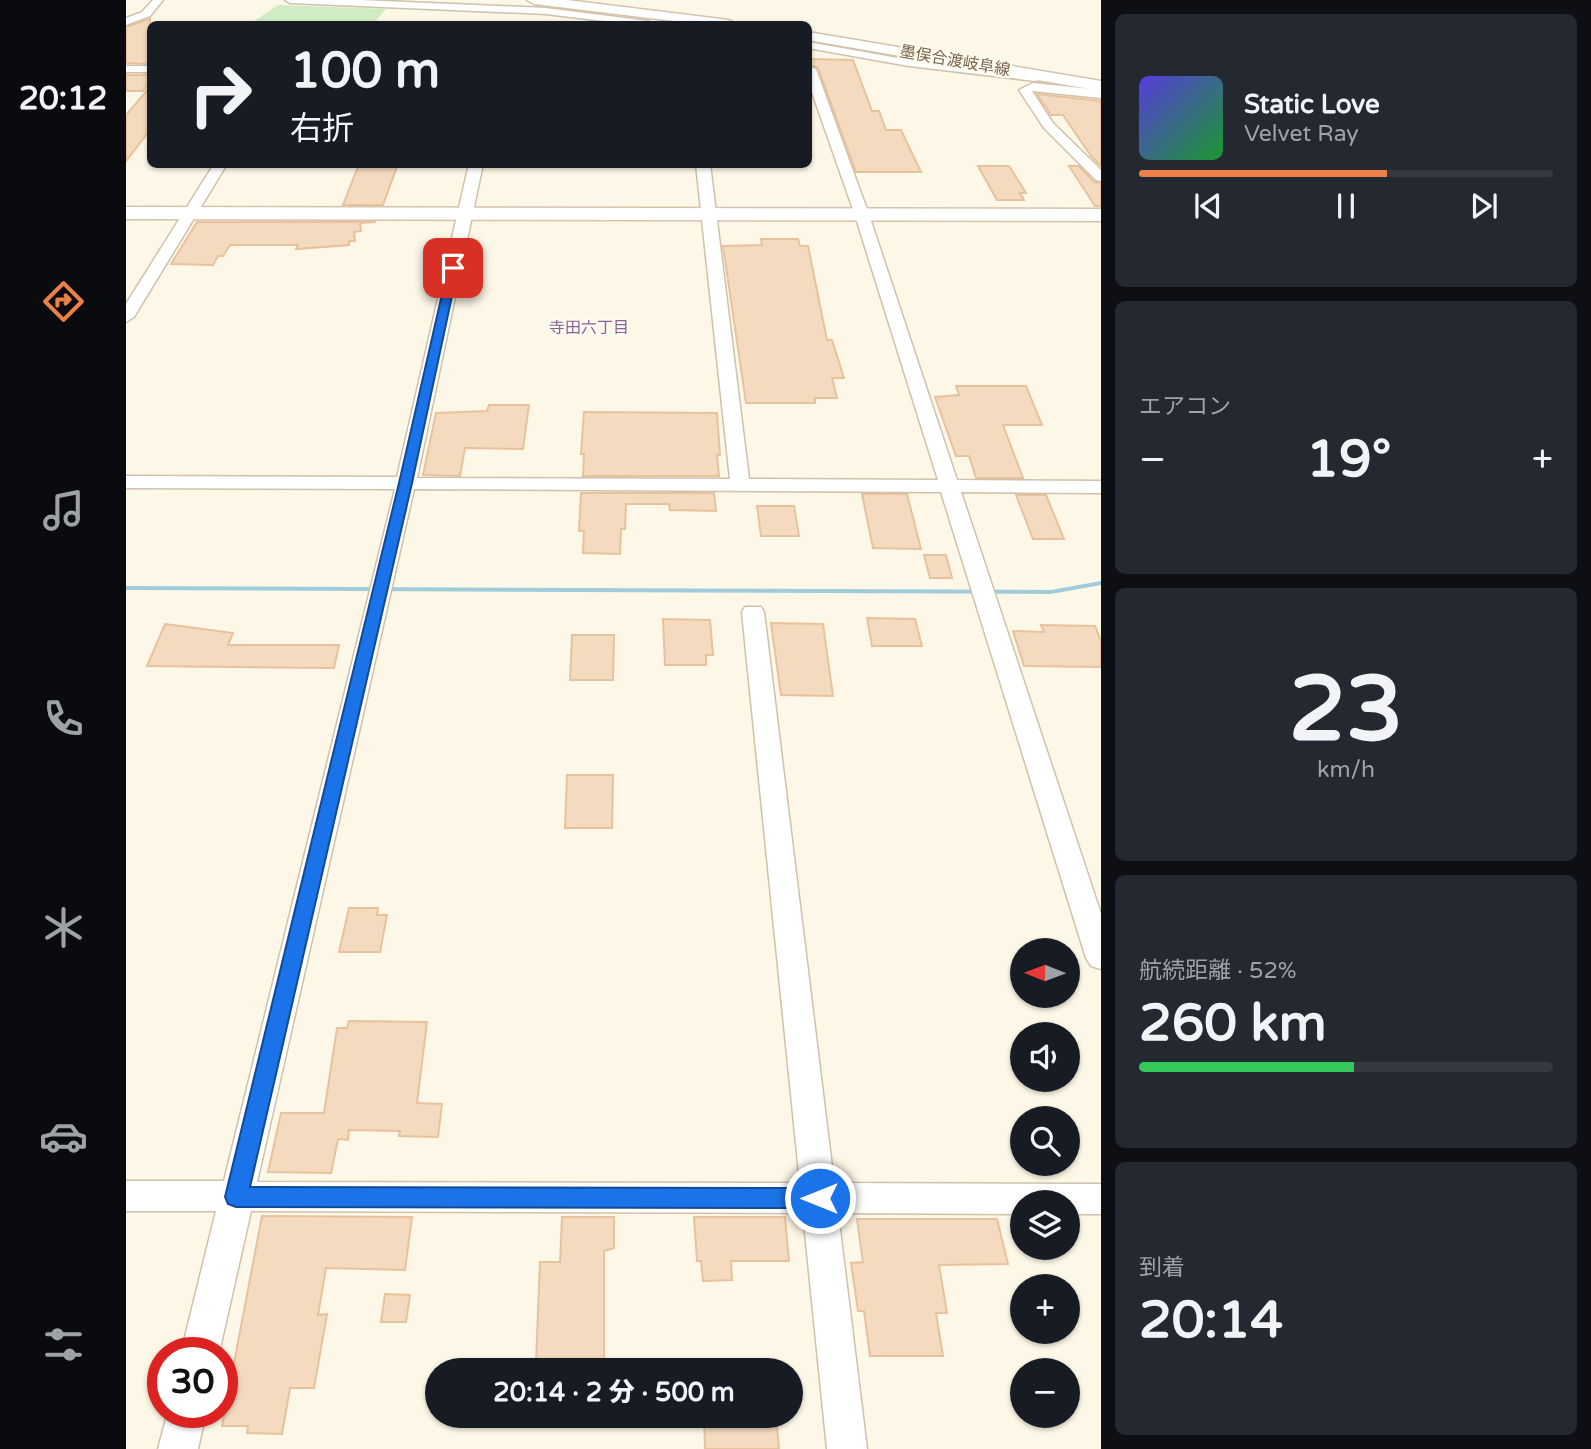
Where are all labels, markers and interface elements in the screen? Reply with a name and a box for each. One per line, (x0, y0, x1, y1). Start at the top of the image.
street label: 墨俣合渡岐阜線 (898, 41, 1012, 81)
text: 100 m (290, 42, 440, 101)
icon: right (175, 49, 266, 140)
text: 20:12 (19, 80, 107, 118)
text: Static Love (1244, 89, 1380, 120)
text: 右折 (290, 110, 354, 148)
text: Velvet Ray (1244, 120, 1359, 148)
icon: previous (1189, 187, 1227, 225)
icon: pause (1327, 187, 1365, 225)
icon: next (1465, 187, 1503, 225)
pin (423, 238, 483, 298)
icon: arrive (434, 249, 472, 287)
icon: directions (39, 277, 88, 326)
district label: 寺田六丁目 (549, 318, 629, 338)
text: エアコン (1139, 393, 1231, 421)
text: 19° (1306, 428, 1391, 491)
text: − (1139, 437, 1166, 483)
text: + (1532, 437, 1553, 483)
icon: music (39, 486, 88, 535)
text: 23 (1289, 655, 1403, 765)
icon: phone (39, 694, 88, 743)
text: km/h (1317, 756, 1375, 784)
icon: climate (39, 903, 88, 952)
north arrow (1010, 938, 1080, 1008)
map controls (1010, 938, 1080, 1428)
text: 航続距離 · 52% (1139, 957, 1297, 985)
text: 260 km (1139, 992, 1327, 1055)
button: sound (1010, 1022, 1080, 1092)
button: search (1010, 1106, 1080, 1176)
icon: car (39, 1112, 88, 1161)
position arrow (783, 1161, 857, 1235)
button: layers (1010, 1190, 1080, 1260)
text: 到着 (1139, 1254, 1185, 1282)
button: + (1010, 1274, 1080, 1344)
text: 20:14 (1139, 1289, 1283, 1352)
icon: filters (39, 1320, 88, 1369)
speed limit sign: 30 (147, 1337, 238, 1428)
button: − (1010, 1358, 1080, 1428)
text: 20:14 · 2 分 · 500 m (493, 1377, 735, 1408)

